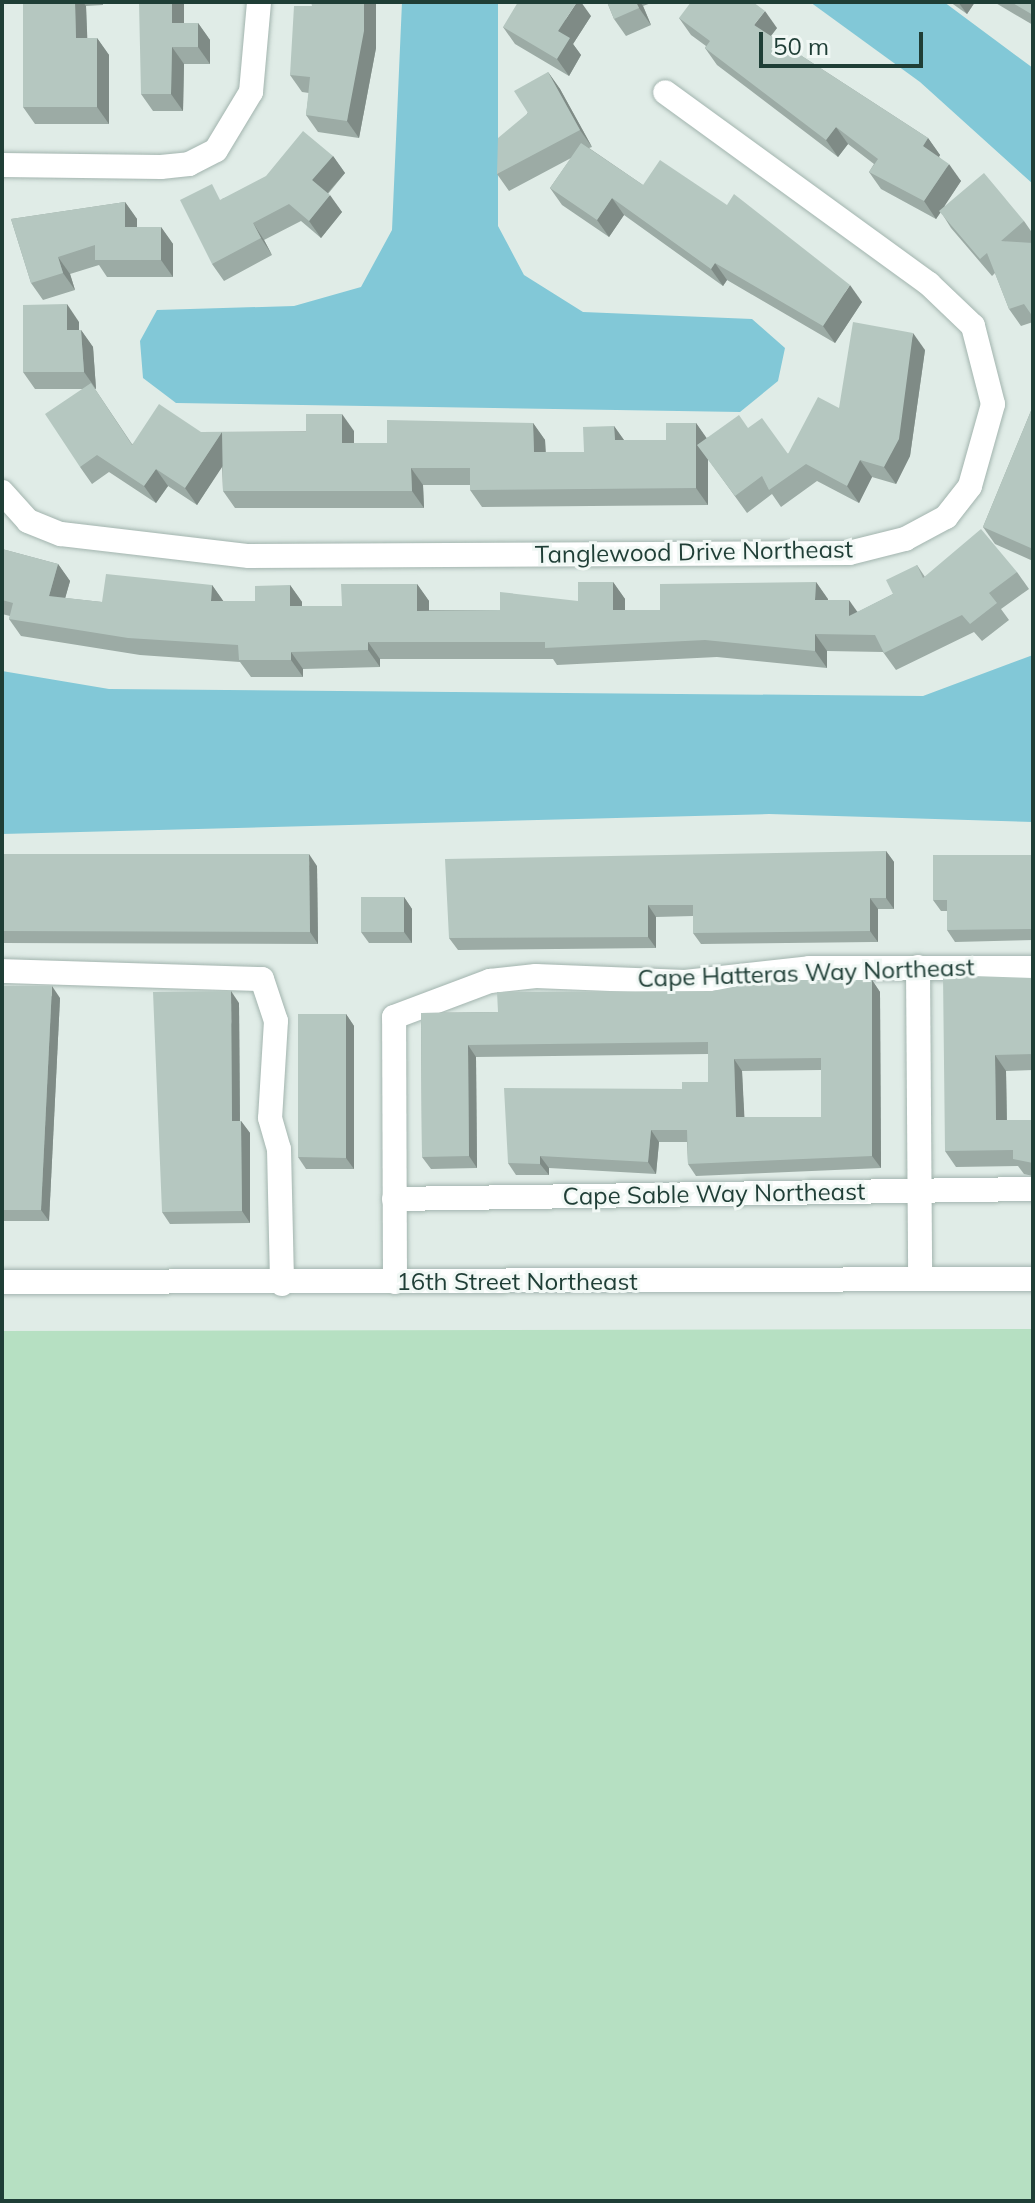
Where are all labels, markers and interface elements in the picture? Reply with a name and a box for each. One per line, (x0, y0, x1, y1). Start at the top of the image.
scale bar (763, 16, 927, 66)
text: 50 m (773, 31, 829, 61)
street label: Tanglewood Drive Northeast (535, 535, 853, 569)
street label: Cape Hatteras Way Northeast (637, 953, 975, 993)
street label: Cape Sable Way Northeast (562, 1177, 866, 1211)
street label: 16th Street Northeast (396, 1268, 638, 1296)

